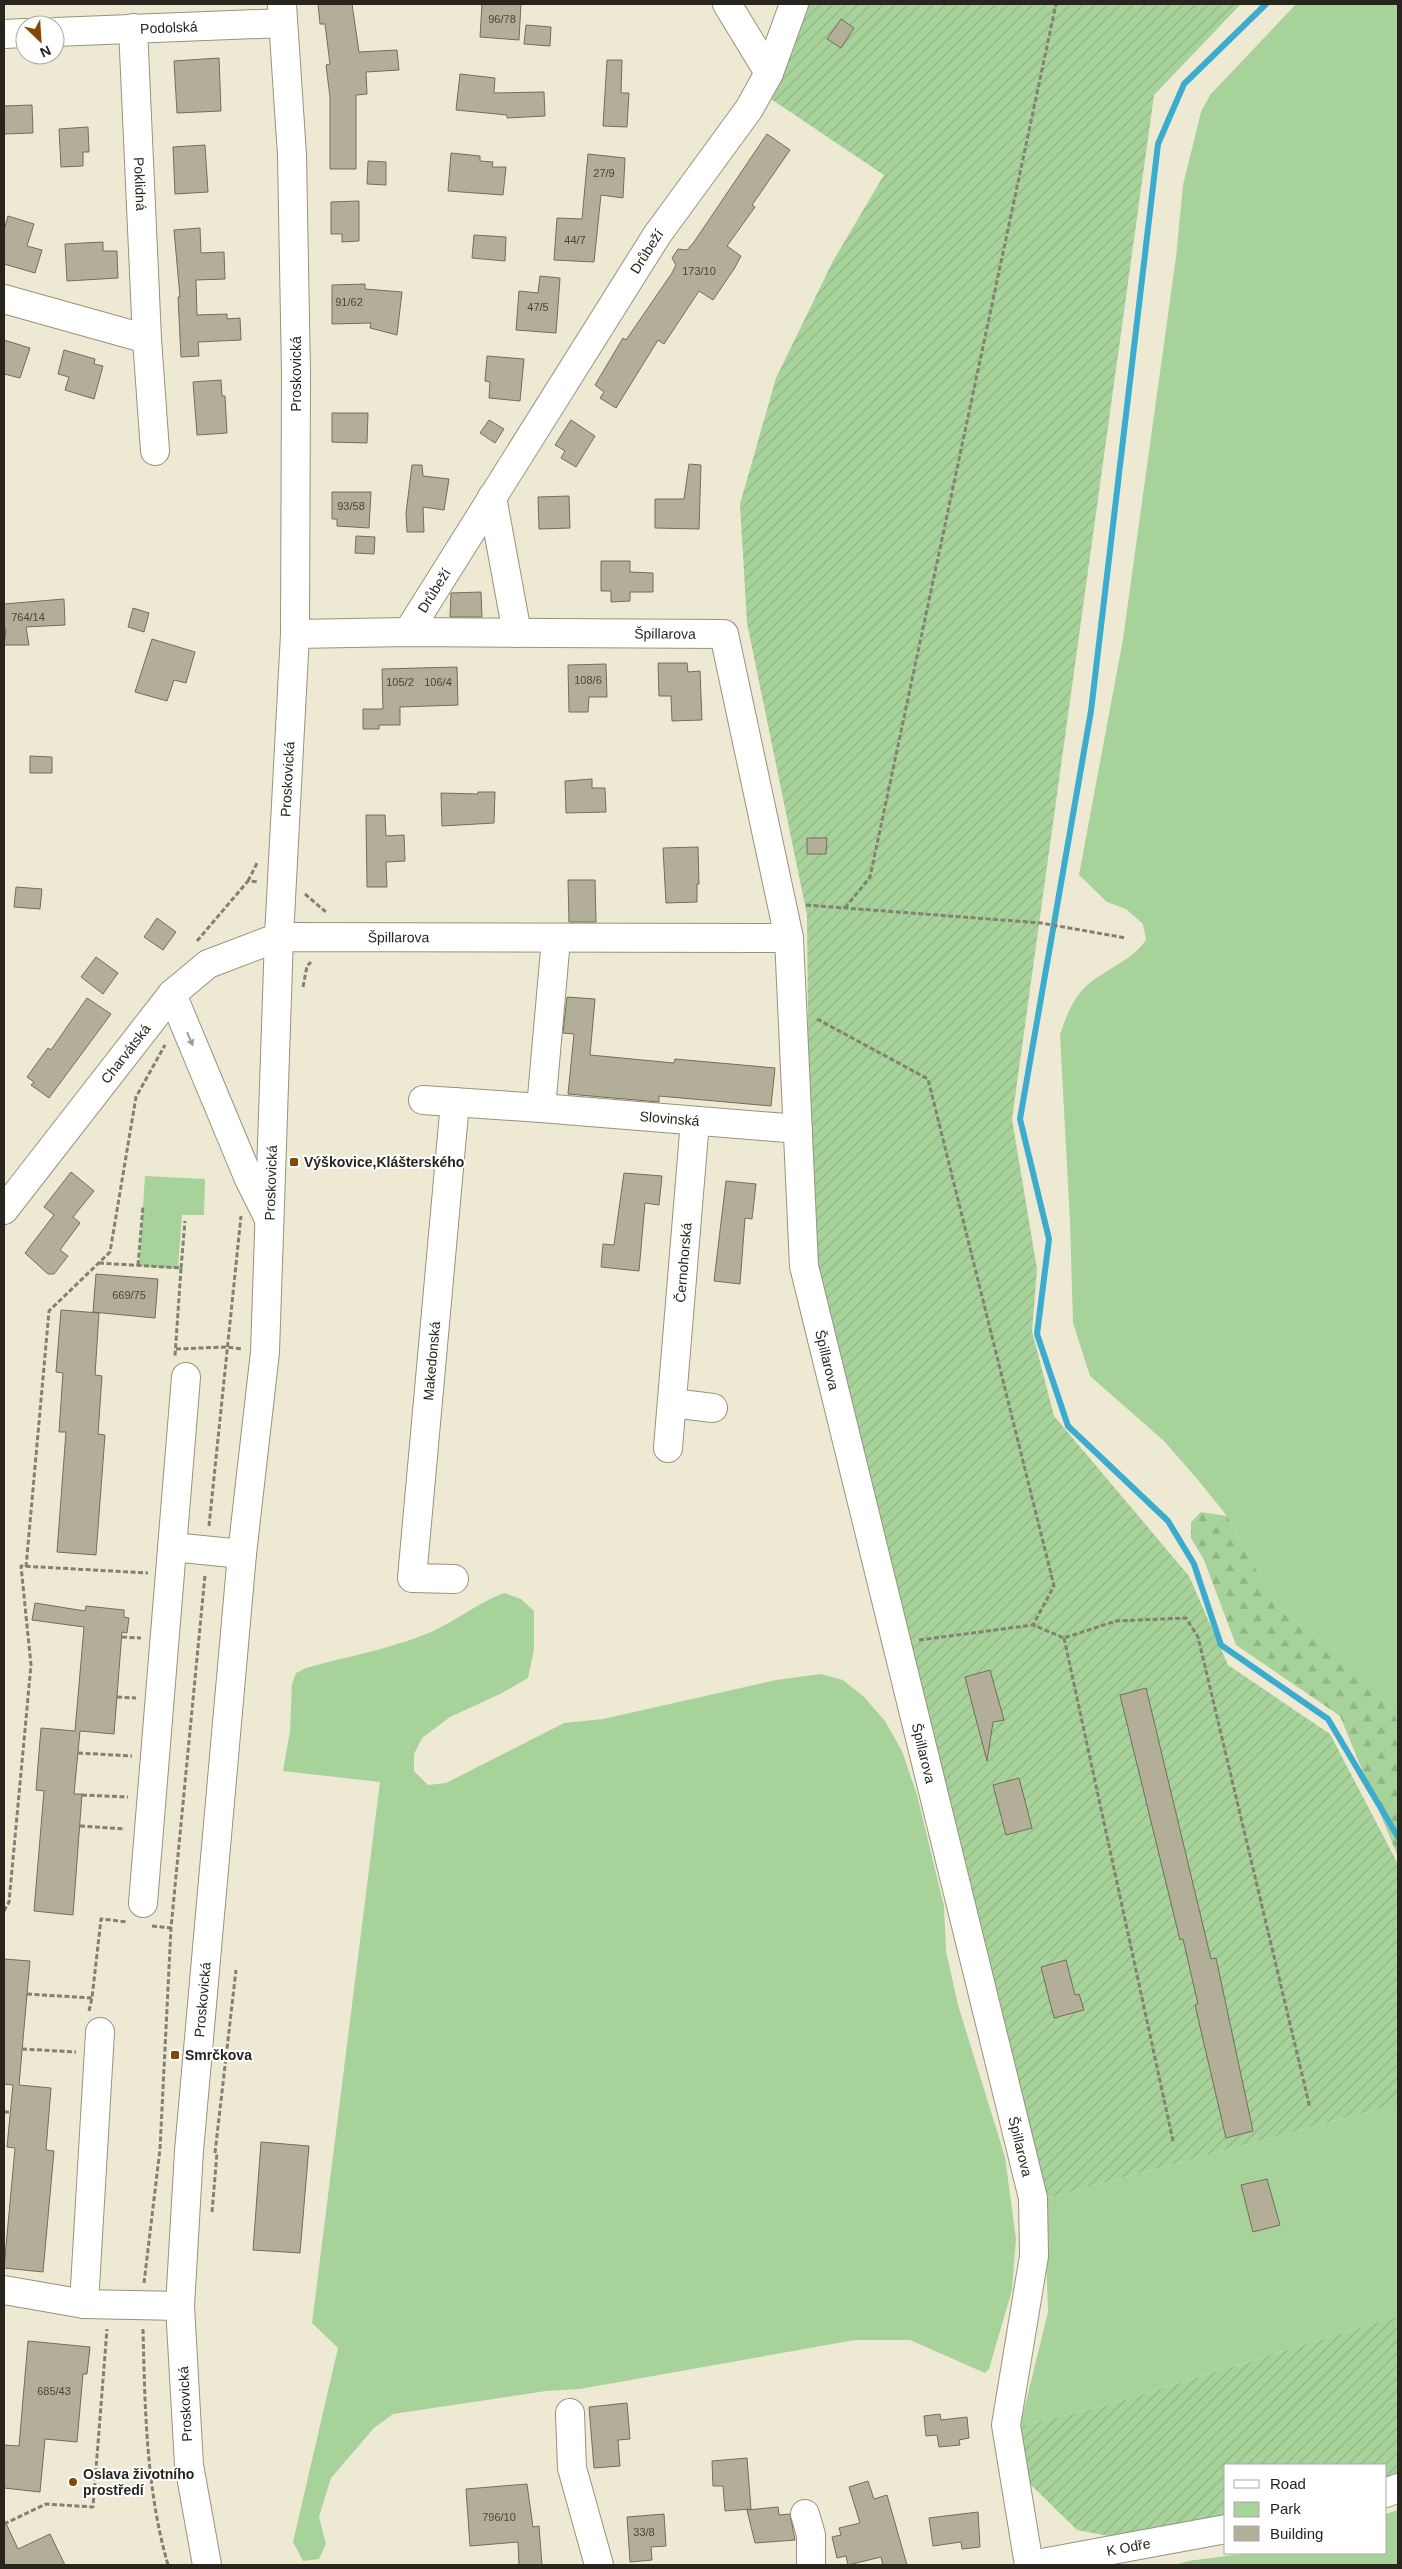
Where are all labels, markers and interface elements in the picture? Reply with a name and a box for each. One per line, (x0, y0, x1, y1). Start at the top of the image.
house number: 96/78 (488, 13, 516, 25)
north arrow (15, 15, 65, 65)
street label: Podolská (140, 18, 198, 37)
text: N (38, 42, 53, 61)
street label: Poklidná (131, 157, 149, 211)
house number: 27/9 (593, 167, 615, 179)
street label: Drůbeží (627, 226, 666, 277)
house number: 44/7 (564, 234, 586, 246)
house number: 173/10 (682, 265, 716, 277)
house number: 91/62 (335, 296, 363, 308)
house number: 47/5 (527, 301, 549, 313)
street label: Proskovická (288, 336, 304, 412)
house number: 93/58 (337, 500, 365, 512)
street label: Drůbeží (414, 565, 454, 616)
house number: 764/14 (11, 611, 45, 623)
street label: Špillarova (634, 625, 696, 642)
house number: 108/6 (574, 674, 602, 686)
house number: 105/2 (386, 676, 414, 688)
house number: 106/4 (424, 676, 452, 688)
street label: Proskovická (277, 741, 297, 817)
street label: Špillarova (368, 929, 430, 945)
street label: Charvátská (97, 1021, 154, 1087)
one-way arrow (187, 1032, 195, 1046)
street label: Slovinská (639, 1108, 700, 1129)
street label: Proskovická (261, 1145, 280, 1221)
place label: Výškovice,Klášterského (304, 1154, 464, 1170)
marker: Výškovice,Klášterského (288, 1156, 300, 1168)
street label: Černohorská (672, 1222, 695, 1303)
house number: 669/75 (112, 1289, 146, 1301)
street label: Makedonská (420, 1320, 443, 1401)
street label: Špillarova (812, 1328, 842, 1392)
street label: Špillarova (909, 1721, 939, 1785)
street label: Proskovická (191, 1961, 214, 2038)
place label: Smrčkova (185, 2047, 252, 2063)
marker: Smrčkova (169, 2049, 181, 2061)
street label: Špillarova (1005, 2115, 1036, 2179)
street label: Proskovická (175, 2366, 195, 2442)
house number: 685/43 (37, 2385, 71, 2397)
legend (1224, 2464, 1387, 2554)
place label: Oslava životního prostředí (83, 2466, 194, 2498)
text: Road (1270, 2475, 1306, 2492)
marker: Oslava životního prostředí (67, 2476, 79, 2488)
text: Park (1270, 2500, 1301, 2517)
house number: 796/10 (482, 2511, 516, 2523)
text: Building (1270, 2525, 1323, 2542)
house number: 33/8 (633, 2526, 655, 2538)
street label: K Odře (1105, 2535, 1152, 2559)

